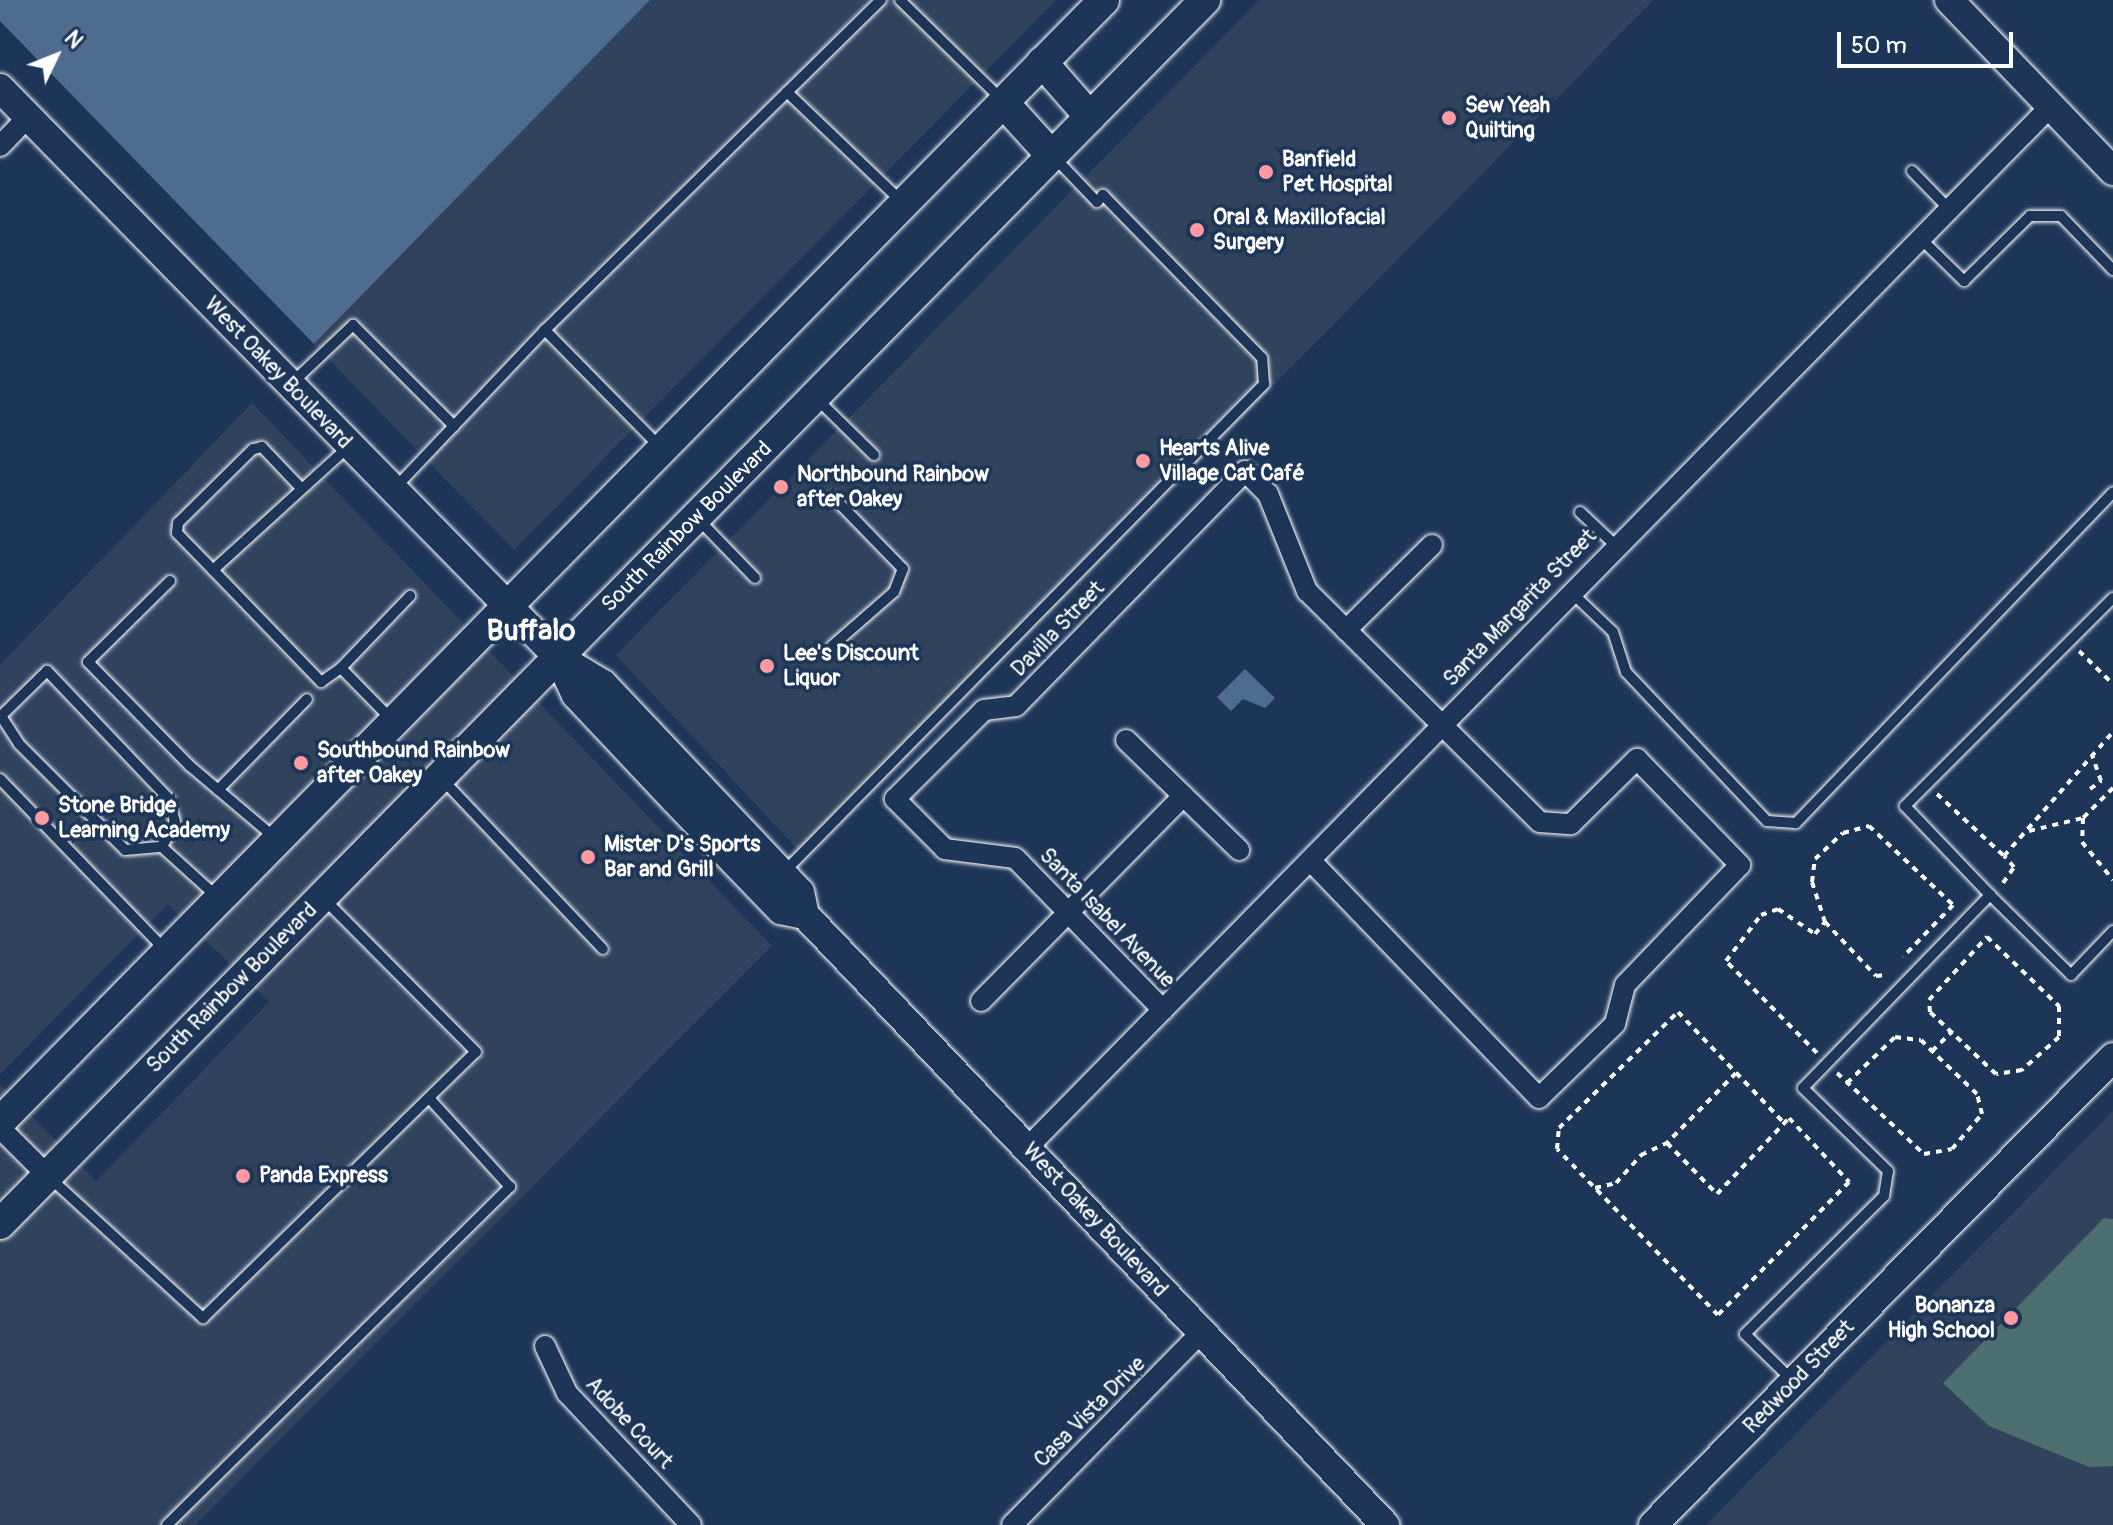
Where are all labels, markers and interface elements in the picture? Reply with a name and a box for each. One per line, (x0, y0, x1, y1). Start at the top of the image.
north arrow (16, 16, 96, 96)
scale bar (1841, 16, 2017, 66)
text: N (58, 25, 89, 55)
text: 50 m (1851, 31, 1907, 60)
place label: Sew Yeah Quilting (1465, 92, 1550, 144)
marker: Sew Yeah Quilting (1440, 109, 1458, 127)
place label: Banfield Pet Hospital (1282, 146, 1393, 198)
marker: Banfield Pet Hospital (1257, 163, 1275, 181)
place label: Oral & Maxillofacial Surgery (1213, 204, 1386, 256)
marker: Oral & Maxillofacial Surgery (1188, 221, 1206, 239)
street label: West Oakey Boulevard (199, 291, 357, 455)
place label: Hearts Alive Village Cat Café (1159, 435, 1305, 486)
street label: South Rainbow Boulevard (596, 436, 778, 618)
marker: Hearts Alive Village Cat Café (1134, 452, 1152, 470)
place label: Northbound Rainbow after Oakey (797, 461, 989, 512)
marker: Northbound Rainbow after Oakey (772, 478, 790, 496)
street label: Santa Margarita Street (1438, 524, 1602, 692)
street label: Davilla Street (1006, 576, 1110, 682)
district label: Buffalo (487, 613, 575, 649)
place label: Lee's Discount Liquor (783, 640, 919, 692)
marker: Lee's Discount Liquor (758, 657, 776, 675)
place label: Southbound Rainbow after Oakey (317, 737, 510, 788)
marker: Southbound Rainbow after Oakey (292, 754, 310, 772)
place label: Stone Bridge Learning Academy (58, 792, 230, 844)
marker: Stone Bridge Learning Academy (33, 809, 51, 827)
place label: Mister D's Sports Bar and Grill (604, 831, 760, 882)
street label: Santa Isabel Avenue (1034, 843, 1180, 993)
marker: Mister D's Sports Bar and Grill (579, 848, 597, 866)
street label: South Rainbow Boulevard (141, 897, 323, 1079)
street label: West Oakey Boulevard (1017, 1137, 1173, 1303)
place label: Panda Express (259, 1163, 388, 1189)
marker: Panda Express (234, 1167, 252, 1185)
place label: Bonanza High School (1888, 1292, 1995, 1344)
marker: Bonanza High School (2002, 1309, 2020, 1327)
street label: Redwood Street (1738, 1315, 1860, 1439)
street label: Casa Vista Drive (1029, 1351, 1151, 1473)
street label: Adobe Court (580, 1372, 678, 1474)

